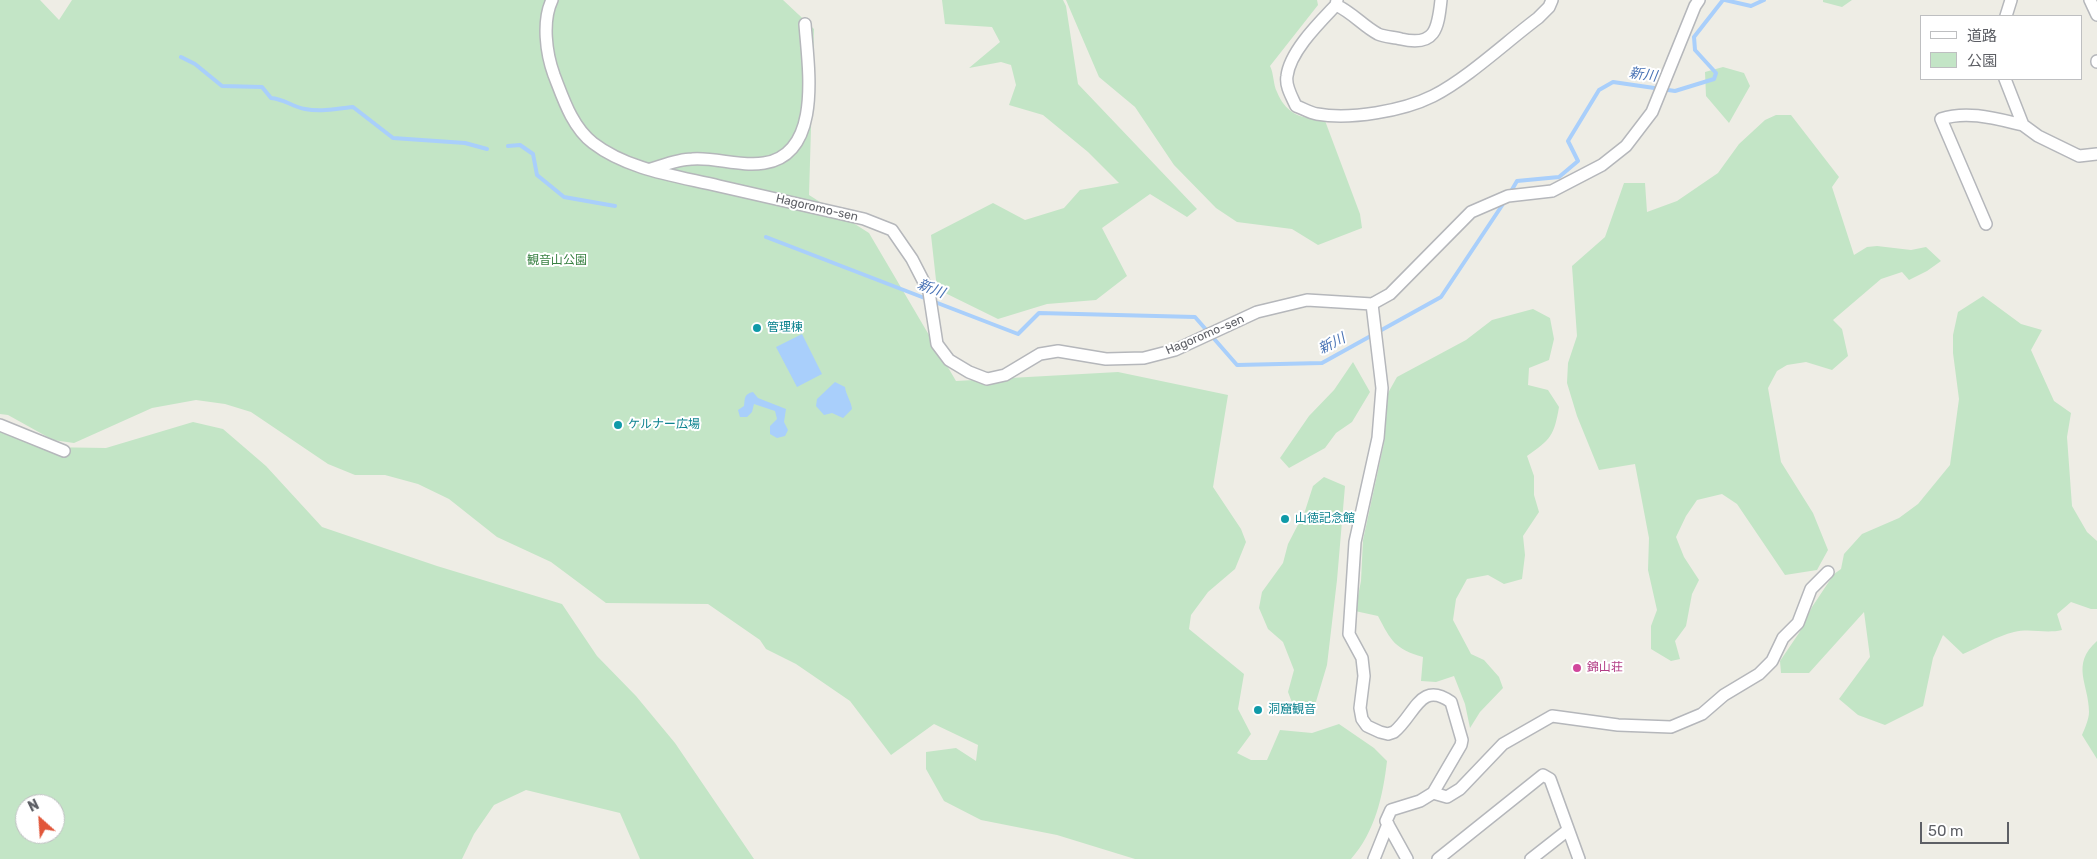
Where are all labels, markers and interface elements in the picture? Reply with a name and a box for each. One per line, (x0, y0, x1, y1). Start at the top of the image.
legend (1920, 15, 2082, 80)
text: 道路 (1967, 27, 1997, 45)
text: 公園 (1967, 52, 1997, 70)
water label: 新川 (1628, 65, 1658, 85)
street label: Hagoromo-sen (774, 192, 860, 224)
park label: 観音山公園 (527, 254, 587, 268)
water label: 新川 (915, 276, 947, 302)
street label: Hagoromo-sen (1164, 312, 1246, 358)
place label: 管理棟 (767, 321, 803, 335)
marker: 管理棟 (751, 322, 763, 334)
water label: 新川 (1316, 330, 1348, 358)
place label: ケルナー広場 (628, 418, 700, 432)
marker: ケルナー広場 (612, 419, 624, 431)
place label: 山徳記念館 (1295, 512, 1355, 526)
marker: 山徳記念館 (1279, 513, 1291, 525)
place label: 錦山荘 (1587, 661, 1623, 675)
marker: 錦山荘 (1571, 662, 1583, 674)
place label: 洞窟観音 (1268, 703, 1316, 717)
marker: 洞窟観音 (1252, 704, 1264, 716)
north arrow (15, 794, 65, 844)
text: N (25, 796, 42, 816)
scale bar (1922, 812, 2011, 844)
text: 50 m (1928, 822, 1963, 840)

